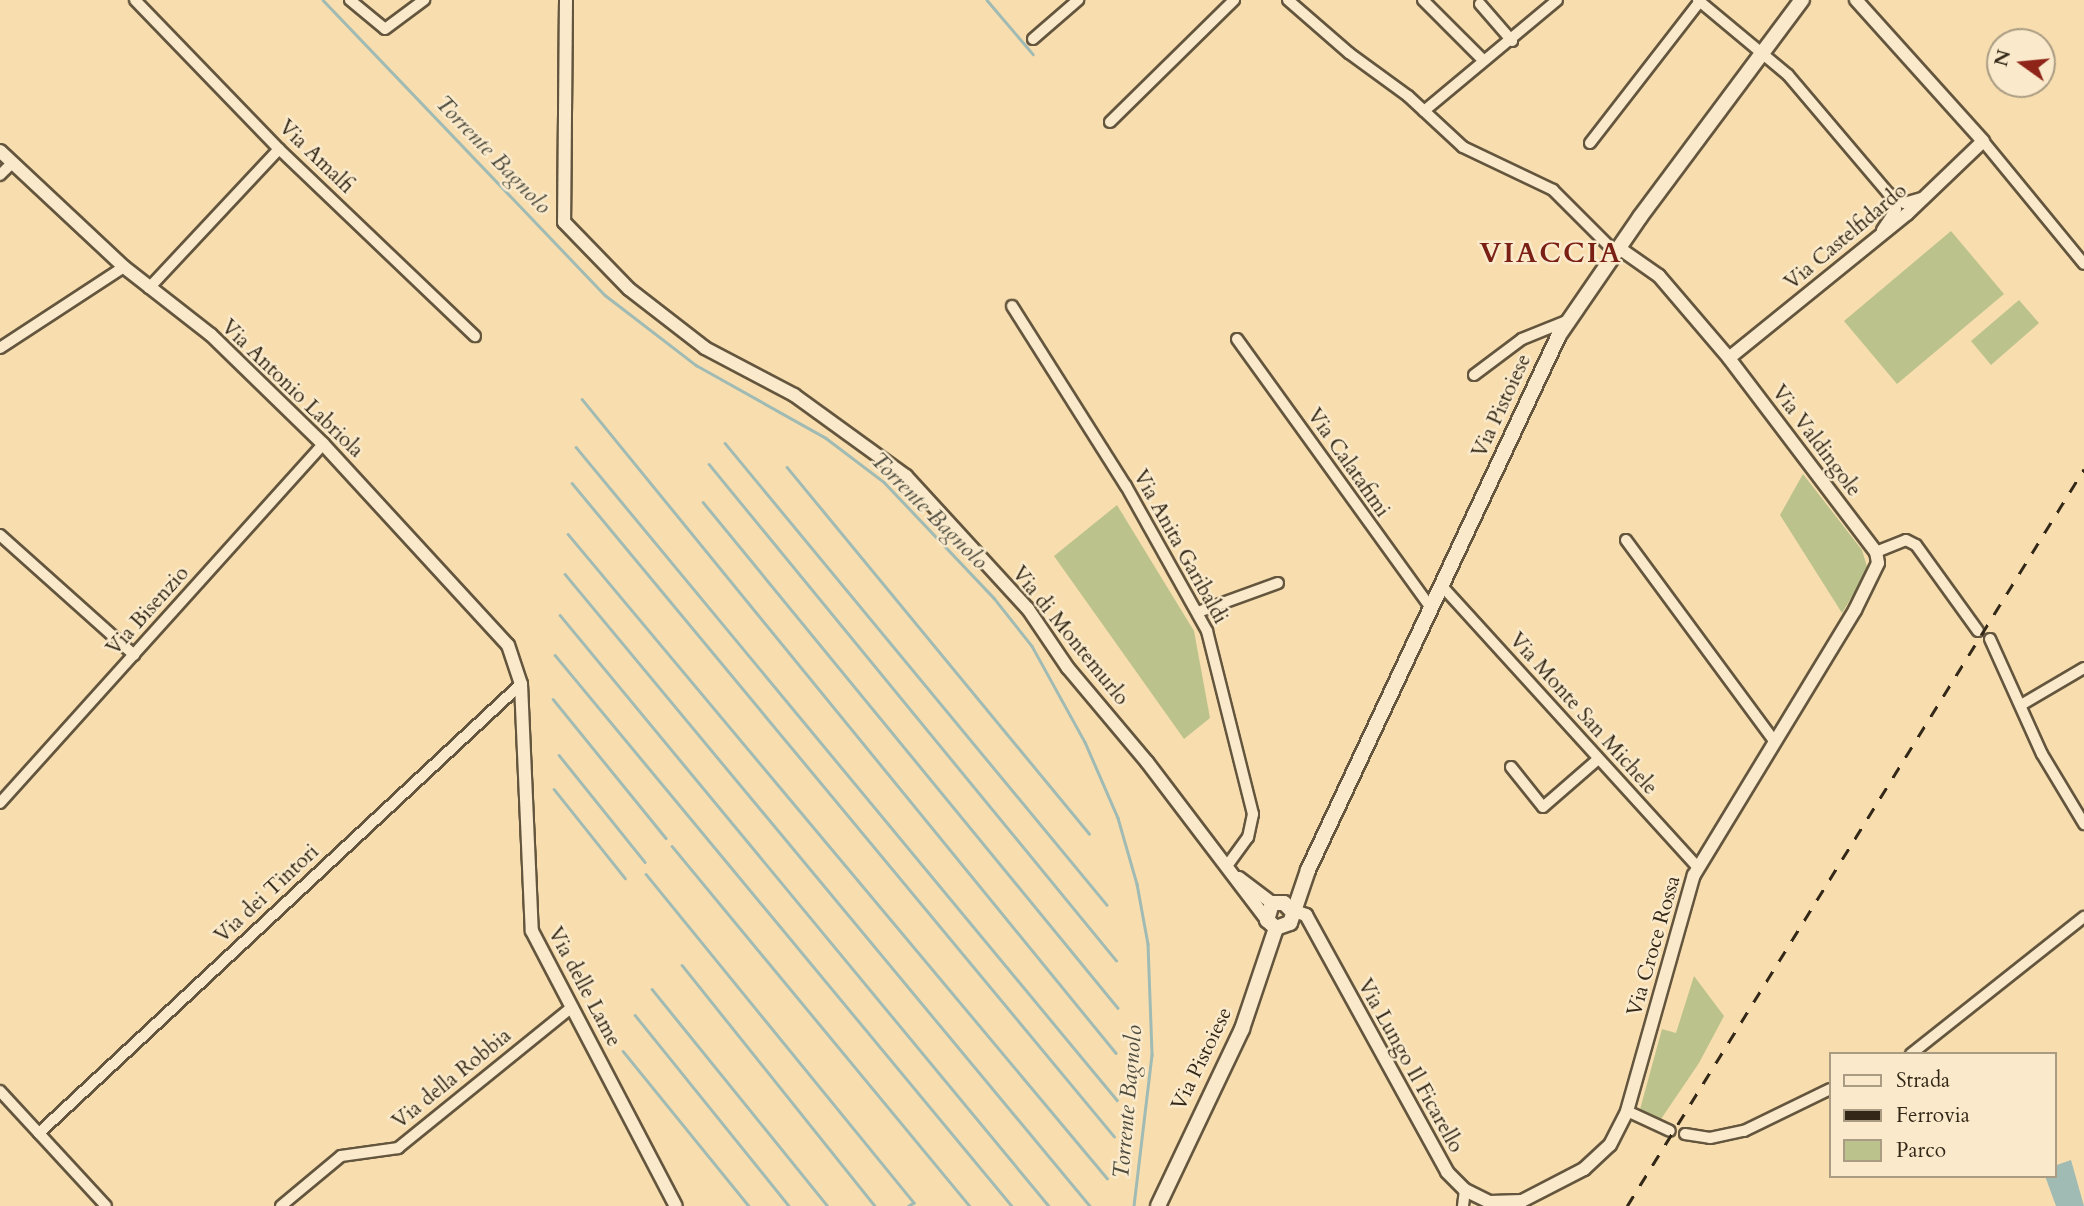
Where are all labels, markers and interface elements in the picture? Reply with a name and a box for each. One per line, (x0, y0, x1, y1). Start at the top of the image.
north arrow (1986, 28, 2056, 98)
text: N (1988, 47, 2017, 69)
water label: Torrente Bagnolo (429, 90, 557, 220)
street label: Via Amalfi (273, 115, 359, 199)
street label: Via Castelfidardo (1780, 179, 1912, 295)
district label: VIACCIA (1480, 236, 1622, 270)
street label: Via Antonio Labriola (216, 315, 368, 463)
street label: Via Pistoiese (1467, 350, 1537, 462)
street label: Via Valdingole (1766, 380, 1866, 502)
street label: Via Calatafimi (1301, 404, 1395, 522)
water label: Torrente Bagnolo (865, 447, 993, 575)
street label: Via Anita Garibaldi (1127, 466, 1233, 628)
street label: Via Bisenzio (101, 561, 195, 661)
street label: Via di Montemurlo (1006, 561, 1134, 711)
street label: Via Monte San Michele (1504, 628, 1662, 800)
street label: Via dei Tintori (210, 839, 324, 949)
street label: Via Croce Rossa (1622, 873, 1686, 1019)
street label: Via delle Lame (542, 923, 626, 1051)
street label: Via Lungo Il Ficarello (1352, 975, 1468, 1157)
street label: Via Pistoiese (1166, 1003, 1238, 1115)
street label: Via della Robbia (388, 1023, 516, 1135)
water label: Torrente Bagnolo (1108, 1024, 1148, 1180)
legend (1828, 1052, 2056, 1178)
text: Strada (1896, 1066, 1950, 1095)
text: Ferrovia (1896, 1101, 1970, 1130)
text: Parco (1896, 1136, 1946, 1165)

